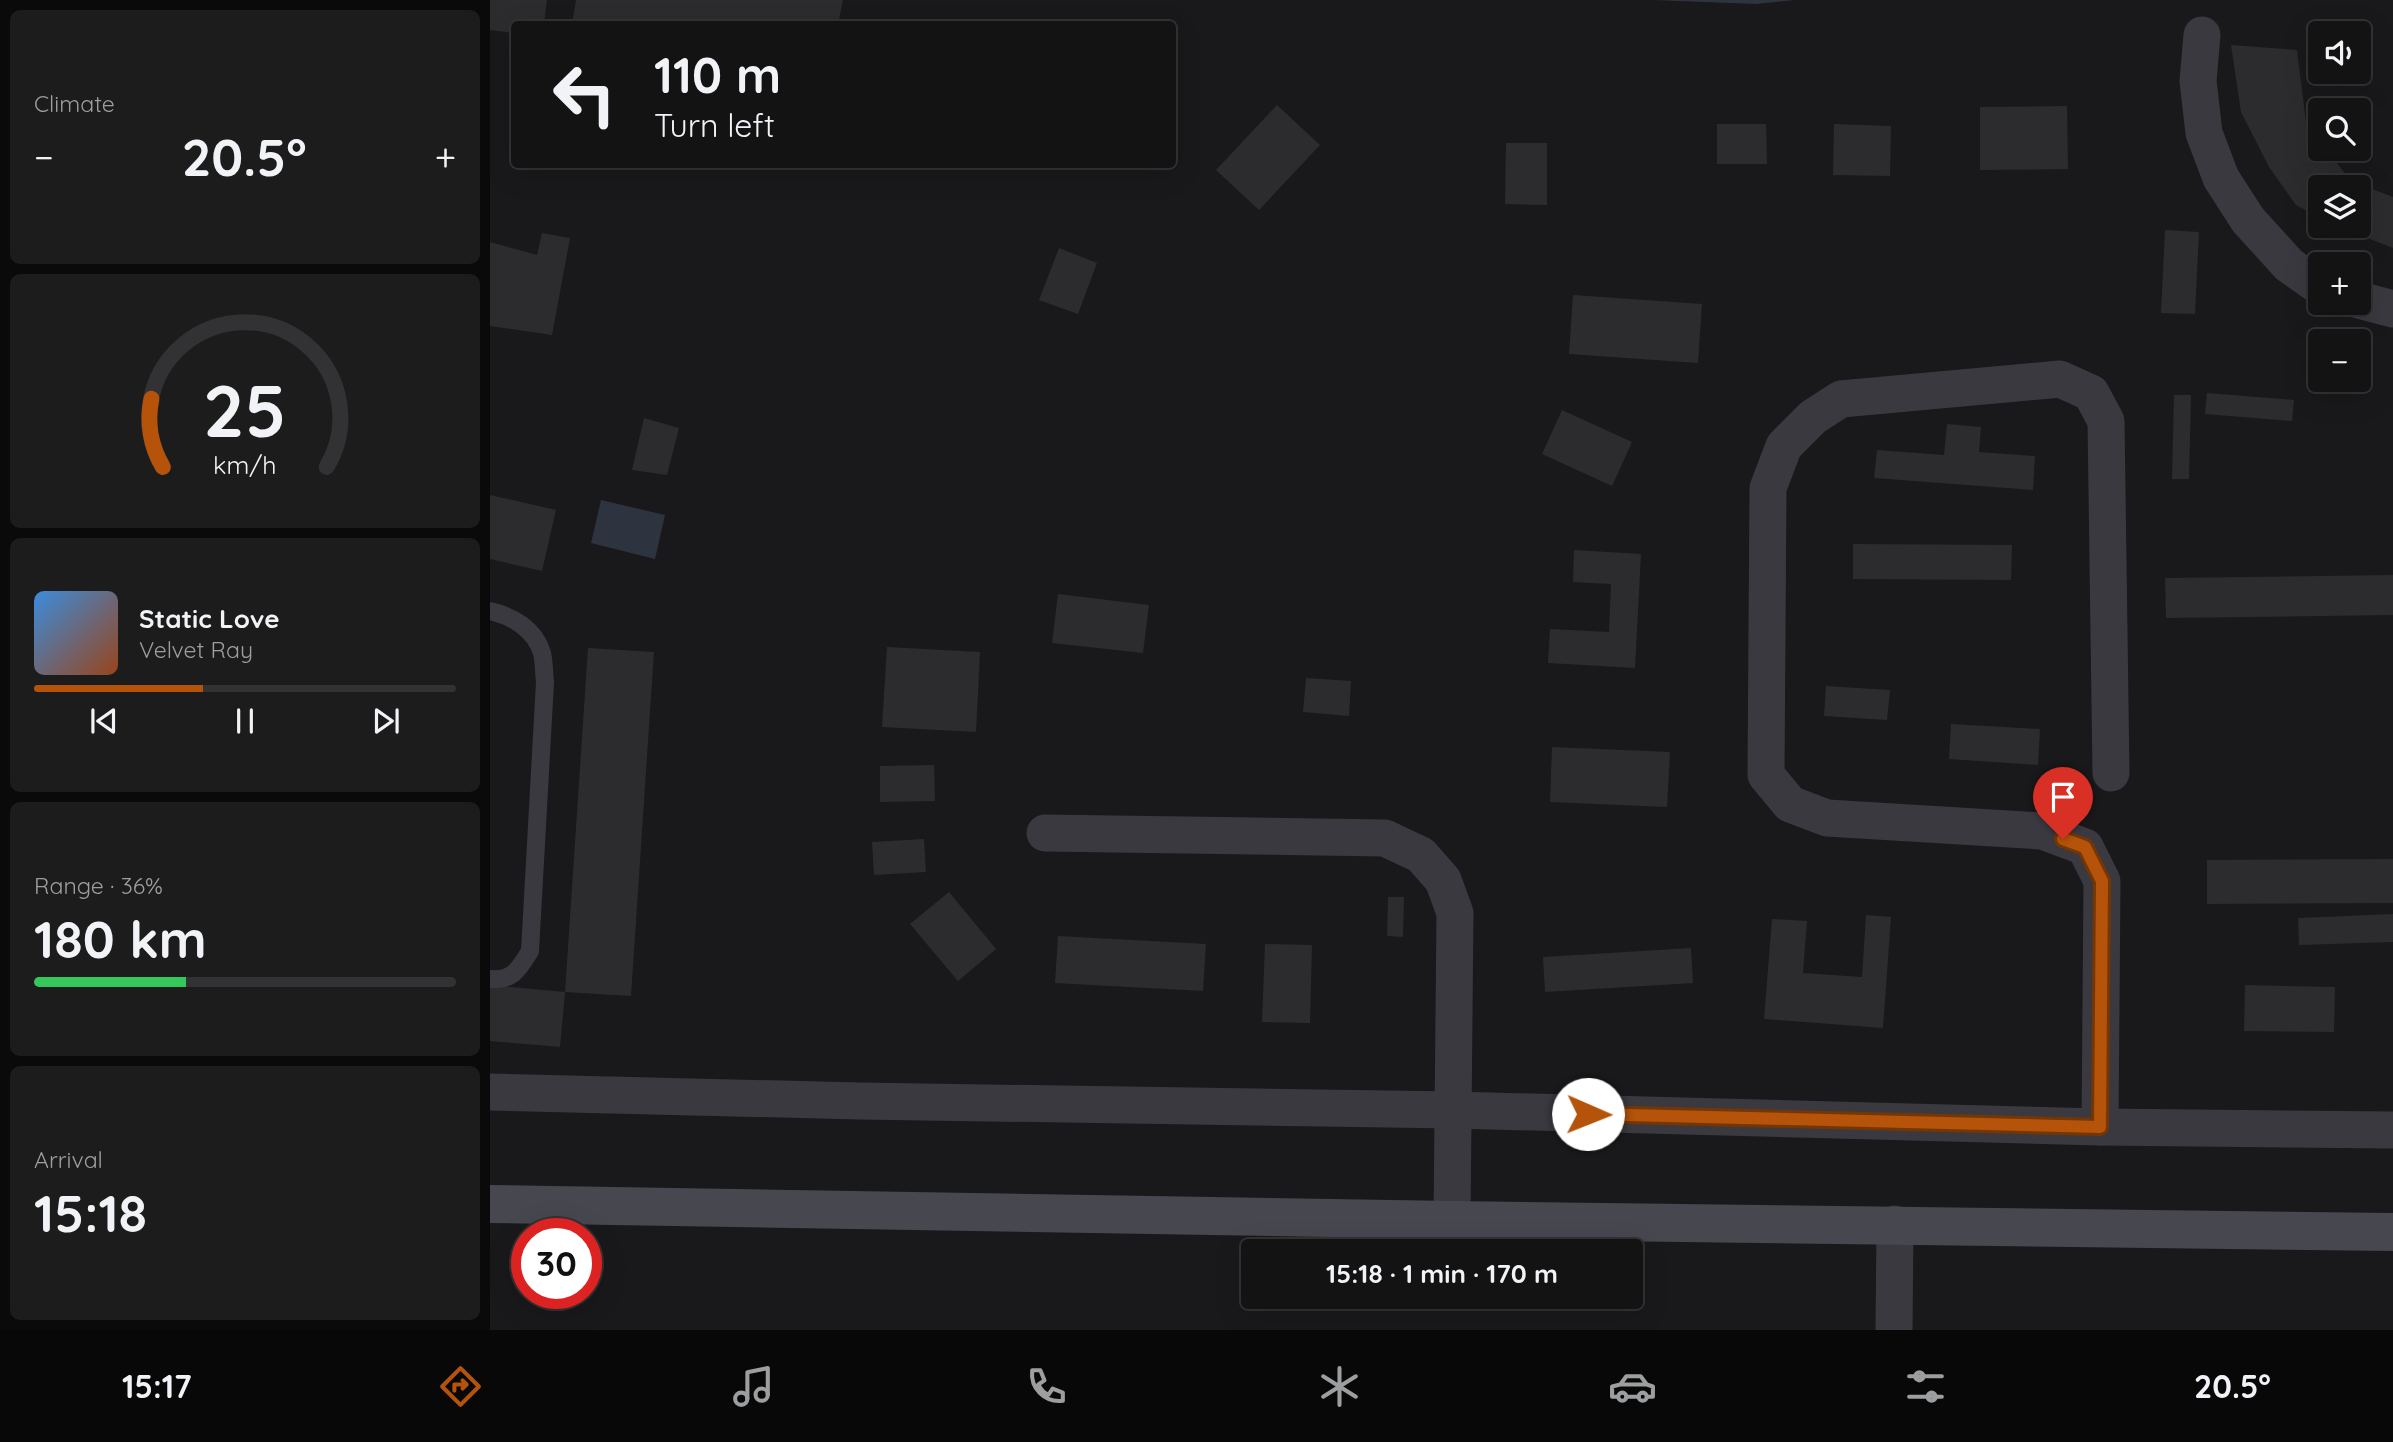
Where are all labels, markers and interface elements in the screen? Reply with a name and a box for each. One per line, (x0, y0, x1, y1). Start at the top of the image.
map controls (2308, 21, 2371, 392)
button: sound (2308, 21, 2371, 84)
text: 110 m (654, 44, 781, 105)
icon: left (539, 49, 630, 140)
text: Climate (34, 89, 115, 118)
button: search (2308, 98, 2371, 161)
text: Turn left (654, 105, 775, 145)
text: 20.5° (182, 124, 307, 189)
text: − (34, 133, 54, 181)
text: + (435, 133, 456, 181)
button: layers (2308, 175, 2371, 238)
button: + (2308, 252, 2371, 315)
button: − (2308, 329, 2371, 392)
text: 25 (203, 364, 287, 455)
text: km/h (213, 449, 277, 480)
text: Static Love (139, 602, 280, 635)
text: Velvet Ray (139, 635, 253, 664)
icon: previous (85, 702, 123, 740)
icon: pause (226, 702, 264, 740)
icon: next (367, 702, 405, 740)
pin (2033, 767, 2093, 839)
icon: arrive (2044, 778, 2082, 816)
text: Range · 36% (34, 871, 163, 900)
text: 180 km (34, 906, 207, 971)
position arrow (1551, 1077, 1625, 1151)
text: Arrival (34, 1145, 103, 1174)
text: 15:18 (34, 1180, 147, 1245)
speed limit sign: 30 (511, 1218, 602, 1309)
text: 15:18 · 1 min · 170 m (1326, 1257, 1558, 1290)
icon: directions (436, 1362, 485, 1411)
icon: music (729, 1362, 778, 1411)
icon: phone (1022, 1362, 1071, 1411)
icon: climate (1315, 1362, 1364, 1411)
icon: car (1608, 1362, 1657, 1411)
icon: filters (1901, 1362, 1950, 1411)
text: 15:17 (122, 1366, 192, 1406)
text: 20.5° (2194, 1366, 2271, 1406)

